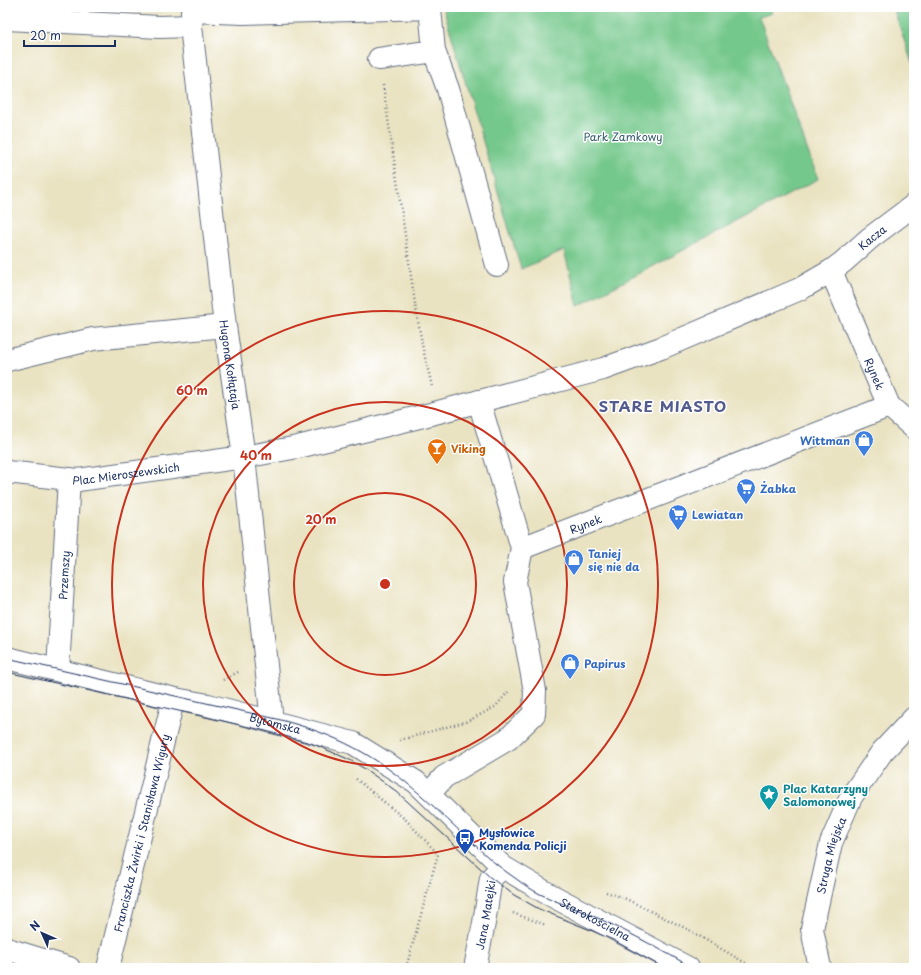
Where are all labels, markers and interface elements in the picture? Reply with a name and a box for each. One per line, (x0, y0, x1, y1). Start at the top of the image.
scale bar (24, 22, 115, 48)
text: 20 m (30, 26, 61, 44)
park label: Park Zamkowy (584, 128, 662, 145)
street label: Kacza (854, 220, 890, 254)
street label: Hugona Kołłątaja (216, 319, 246, 411)
street label: Rynek (861, 355, 890, 393)
text: 60 m (176, 381, 208, 399)
district label: STARE MIASTO (599, 394, 727, 417)
shop icon: Wittman (853, 429, 875, 457)
place label: Wittman (800, 432, 850, 449)
bar icon: Viking (426, 437, 448, 465)
place label: Viking (451, 440, 486, 457)
text: 40 m (240, 446, 272, 464)
street label: Plac Mieroszewskich (72, 458, 181, 489)
supermarket icon: Żabka (735, 477, 757, 505)
place label: Żabka (760, 480, 797, 497)
supermarket icon: Lewiatan (667, 503, 689, 531)
place label: Lewiatan (692, 506, 743, 523)
street label: Rynek (567, 509, 604, 537)
text: 20 m (305, 510, 337, 528)
place label: Taniej się nie da (588, 545, 640, 575)
shop icon: Taniej się nie da (563, 548, 585, 576)
street label: Przemszy (54, 550, 73, 600)
centre of rings (378, 577, 392, 591)
shop icon: Papirus (559, 652, 581, 680)
place label: Papirus (584, 655, 626, 672)
street label: Bytomska (248, 708, 303, 738)
street label: Franciszka Żwirki i Stanisława Wigury (109, 732, 173, 934)
place label: Plac Katarzyny Salomonowej (783, 780, 868, 810)
place icon: Plac Katarzyny Salomonowej (758, 783, 780, 811)
street label: Struga Miejska (812, 814, 850, 896)
place label: Mysłowice Komenda Policji (479, 824, 567, 854)
bus stop icon: Mysłowice Komenda Policji (454, 827, 476, 855)
street label: Jana Matejki (470, 879, 499, 951)
street label: Starokościelna (557, 893, 634, 945)
north arrow (22, 913, 62, 953)
text: N (25, 916, 44, 935)

